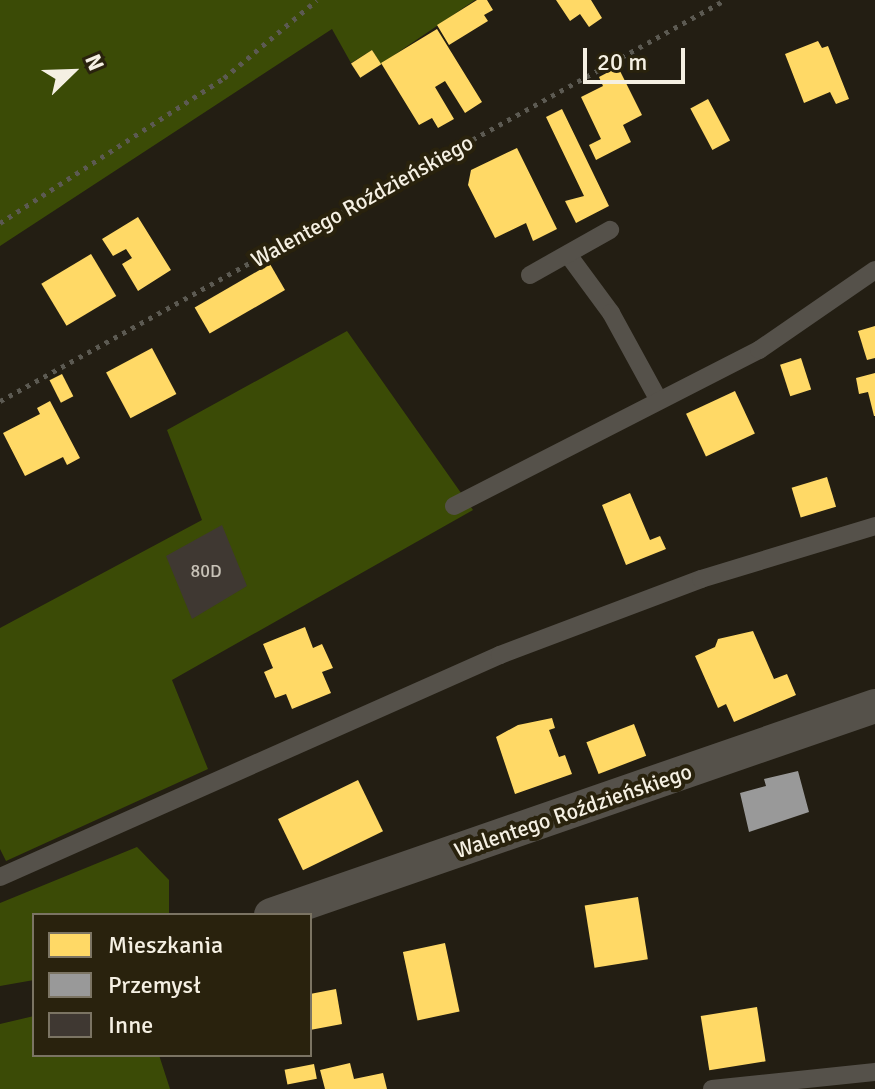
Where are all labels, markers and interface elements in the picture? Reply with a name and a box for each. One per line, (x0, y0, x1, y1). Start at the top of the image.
north arrow (32, 32, 112, 112)
scale bar (587, 32, 689, 82)
text: 20 m (597, 47, 647, 77)
text: N (79, 50, 110, 75)
street label: Walentego Roździeńskiego (247, 129, 477, 273)
house number: 80D (190, 560, 222, 582)
street label: Walentego Roździeńskiego (451, 758, 695, 864)
legend (32, 913, 312, 1057)
text: Mieszkania (108, 930, 223, 960)
text: Przemysł (108, 970, 201, 1000)
text: Inne (108, 1010, 153, 1040)

